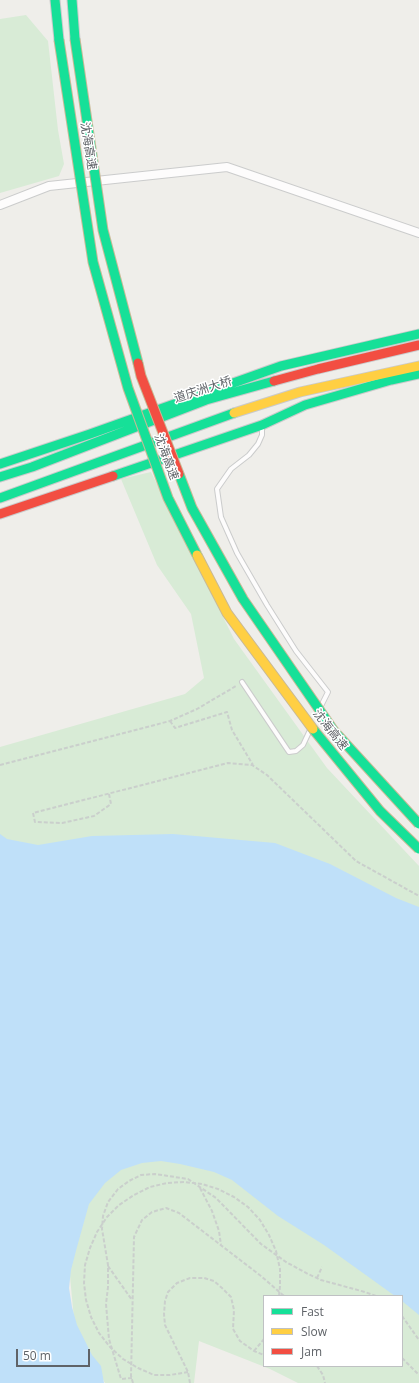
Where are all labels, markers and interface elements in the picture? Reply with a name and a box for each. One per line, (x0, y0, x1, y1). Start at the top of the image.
street label: 沈海高速 (77, 121, 99, 171)
street label: 道庆洲大桥 (172, 374, 234, 406)
street label: 沈海高速 (151, 432, 181, 482)
street label: 沈海高速 (310, 707, 350, 753)
legend (263, 1295, 403, 1367)
text: Fast (301, 1303, 324, 1320)
text: Slow (301, 1323, 327, 1340)
scale bar (18, 1341, 92, 1367)
text: Jam (301, 1343, 322, 1360)
text: 50 m (23, 1347, 51, 1364)

